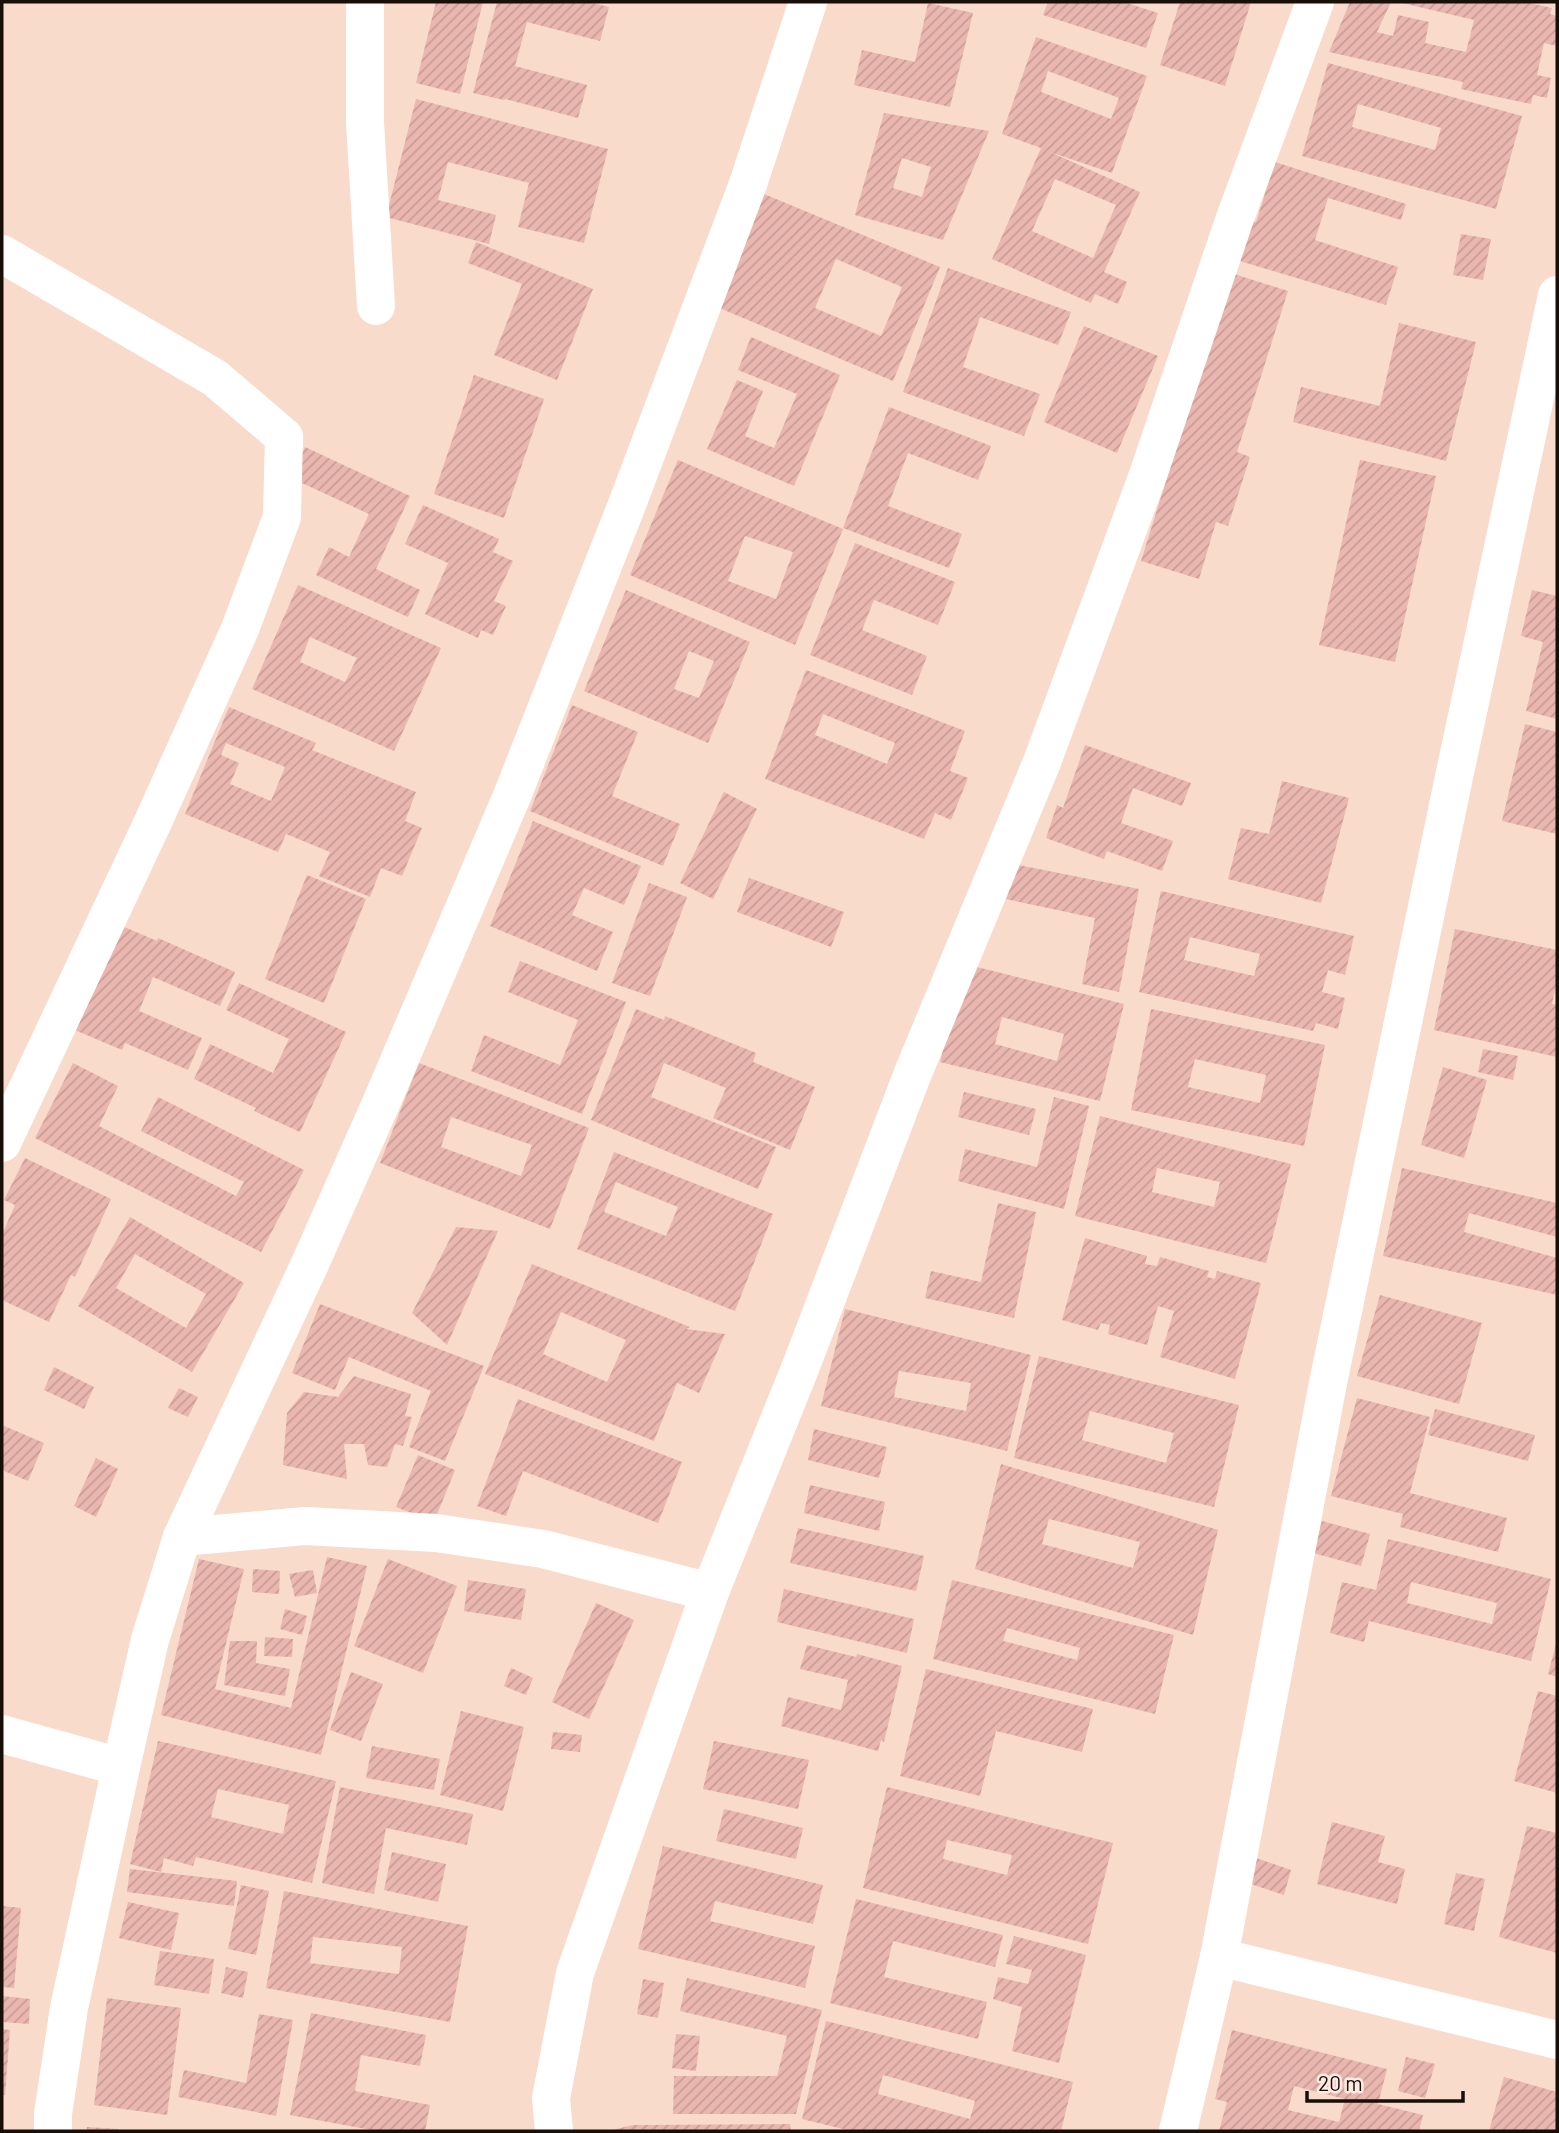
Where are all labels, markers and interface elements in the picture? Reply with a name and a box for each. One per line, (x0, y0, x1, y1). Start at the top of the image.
scale bar (1307, 2060, 1463, 2104)
text: 20 m (1318, 2070, 1363, 2095)

